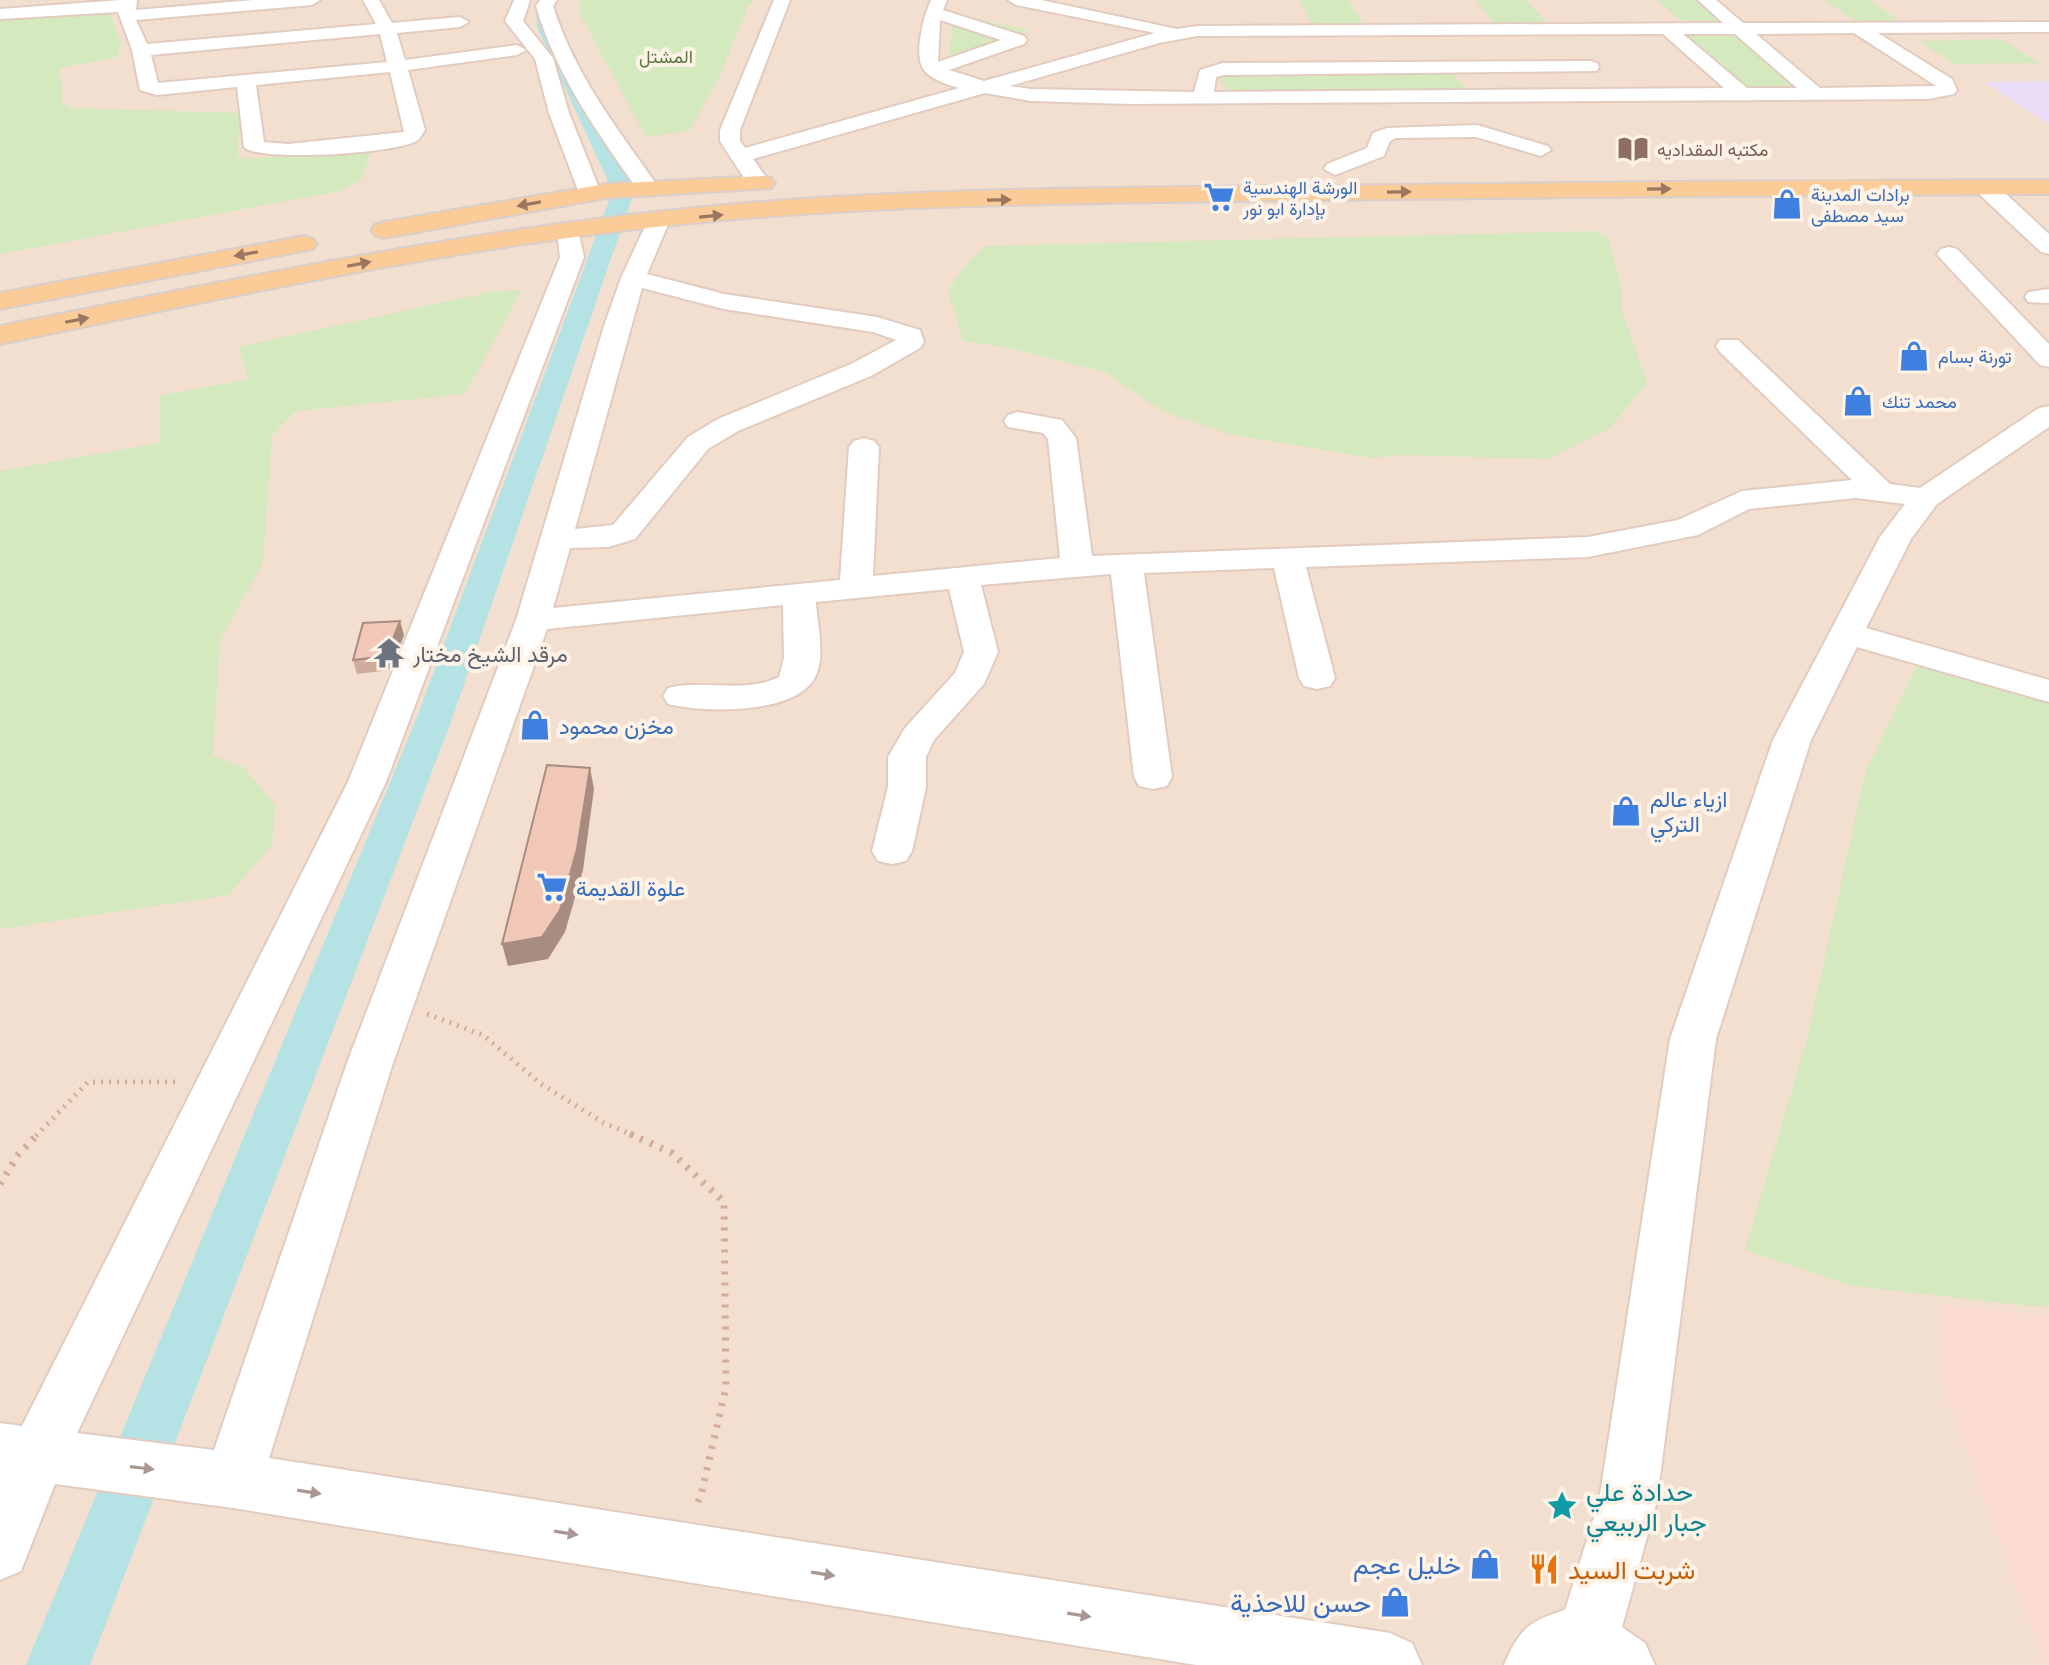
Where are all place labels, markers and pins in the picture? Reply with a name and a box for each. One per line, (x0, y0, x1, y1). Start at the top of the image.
library icon: مكتبه المقداديه (1616, 132, 1650, 166)
place label: مكتبه المقداديه (1657, 137, 1768, 161)
place label: الورشة الهندسية بإدارة ابو نور (1242, 175, 1357, 221)
supermarket icon: الورشة الهندسية بإدارة ابو نور (1202, 180, 1236, 214)
place label: برادات المدينة سيد مصطفى (1811, 182, 1910, 227)
shop icon: برادات المدينة سيد مصطفى (1770, 187, 1804, 221)
shop icon: تورنة بسام (1897, 339, 1931, 373)
place label: تورنة بسام (1938, 344, 2012, 369)
shop icon: محمد تنك (1841, 384, 1875, 418)
place label: محمد تنك (1882, 389, 1957, 413)
temple icon: مرقد الشيخ مختار (372, 636, 406, 670)
place label: مرقد الشيخ مختار (412, 638, 568, 669)
shop icon: مخزن محمود (518, 708, 552, 742)
place label: مخزن محمود (559, 710, 674, 740)
place label: ازياء عالم التركي (1650, 783, 1727, 843)
shop icon: ازياء عالم التركي (1609, 794, 1643, 828)
supermarket icon: علوة القديمة (535, 870, 569, 904)
place label: علوة القديمة (576, 872, 685, 902)
place label: حدادة علي جبار الربيعي (1586, 1473, 1707, 1543)
place icon: حدادة علي جبار الربيعي (1545, 1489, 1579, 1523)
place label: خليل عجم (1353, 1546, 1461, 1582)
shop icon: خليل عجم (1468, 1547, 1502, 1581)
place label: شربت السيد (1568, 1551, 1695, 1587)
restaurant icon: شربت السيد (1527, 1552, 1561, 1586)
place label: حسن للاحذية (1230, 1584, 1371, 1620)
shop icon: حسن للاحذية (1378, 1585, 1412, 1619)

